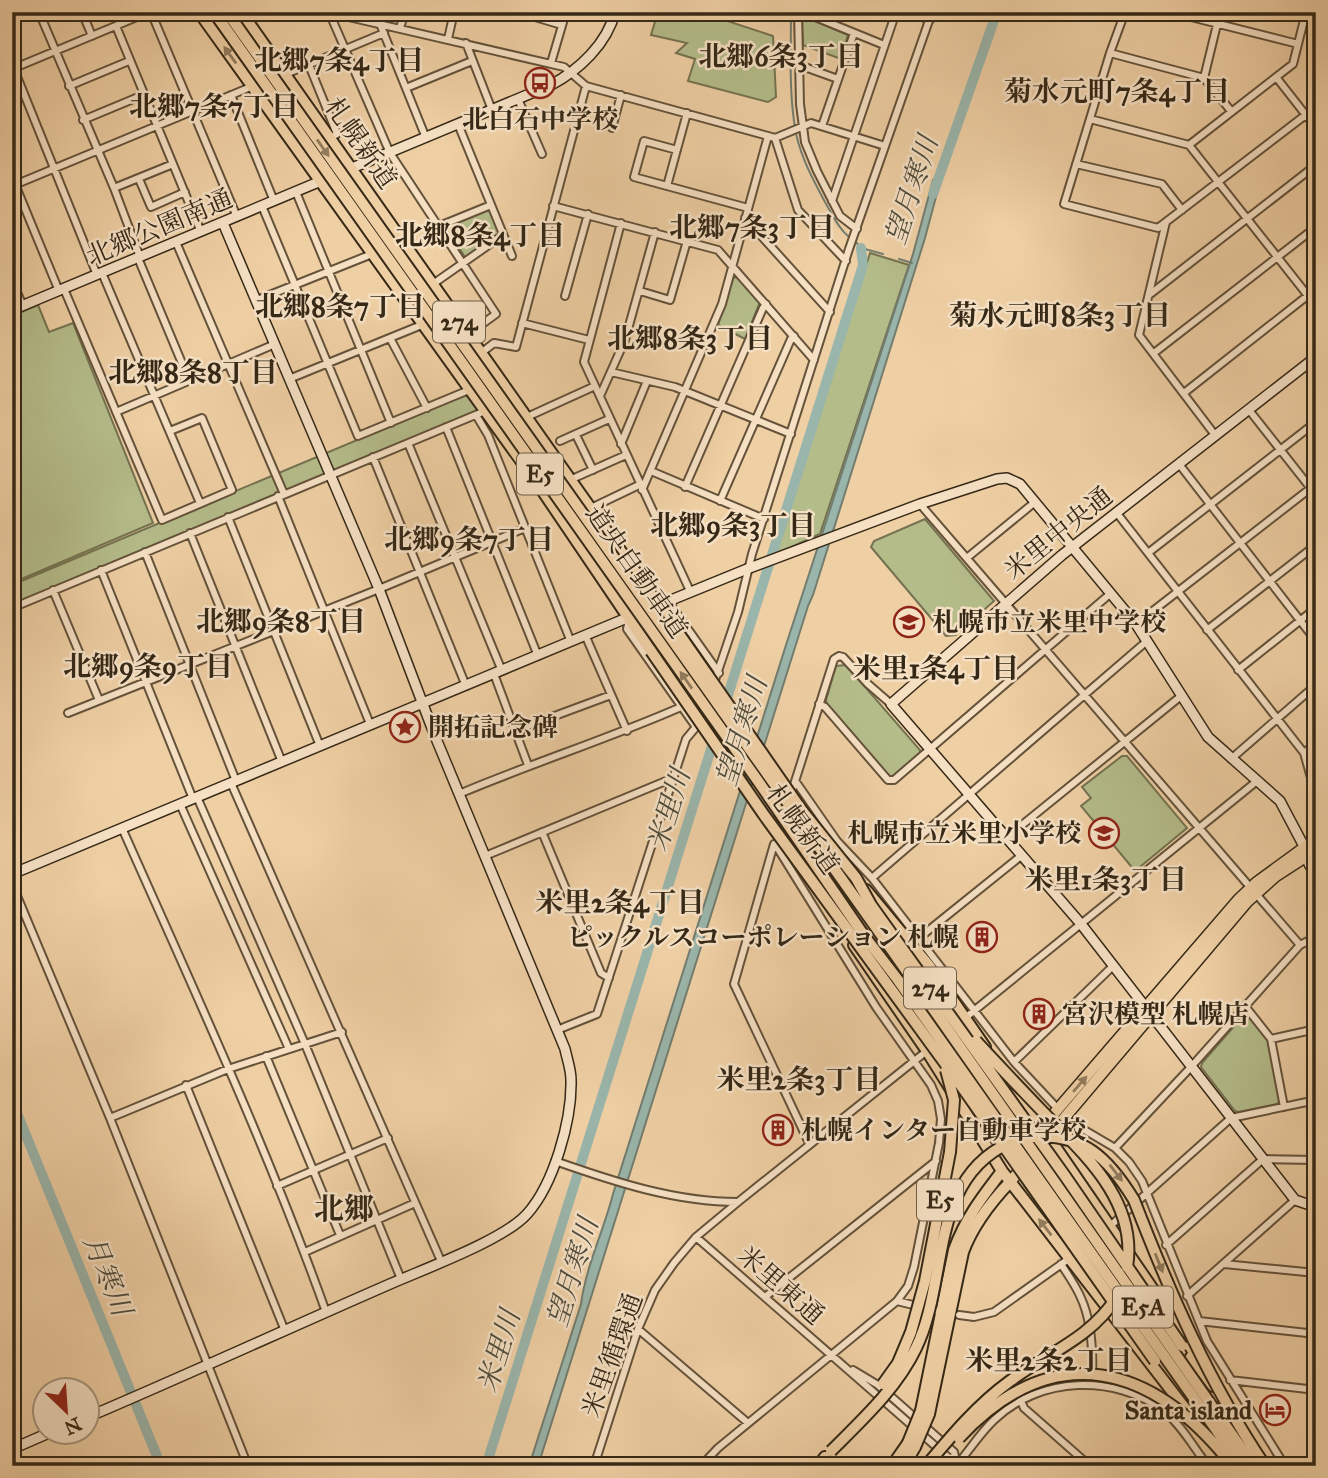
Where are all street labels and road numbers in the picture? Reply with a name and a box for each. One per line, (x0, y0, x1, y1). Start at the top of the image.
street label: 札幌新道 (318, 91, 404, 195)
street label: 北郷公園南通 (81, 182, 237, 272)
road number: 274 (433, 302, 485, 342)
road number: E5 (517, 453, 563, 494)
street label: 米里中央通 (997, 480, 1119, 586)
street label: 道央自動車道 (579, 498, 695, 644)
street label: 札幌新道 (759, 778, 847, 880)
road number: 274 (904, 968, 956, 1008)
road number: E5 (917, 1180, 963, 1220)
street label: 米里東通 (731, 1239, 831, 1331)
road number: E5A (1113, 1287, 1173, 1328)
street label: 米里循環通 (575, 1288, 649, 1422)

